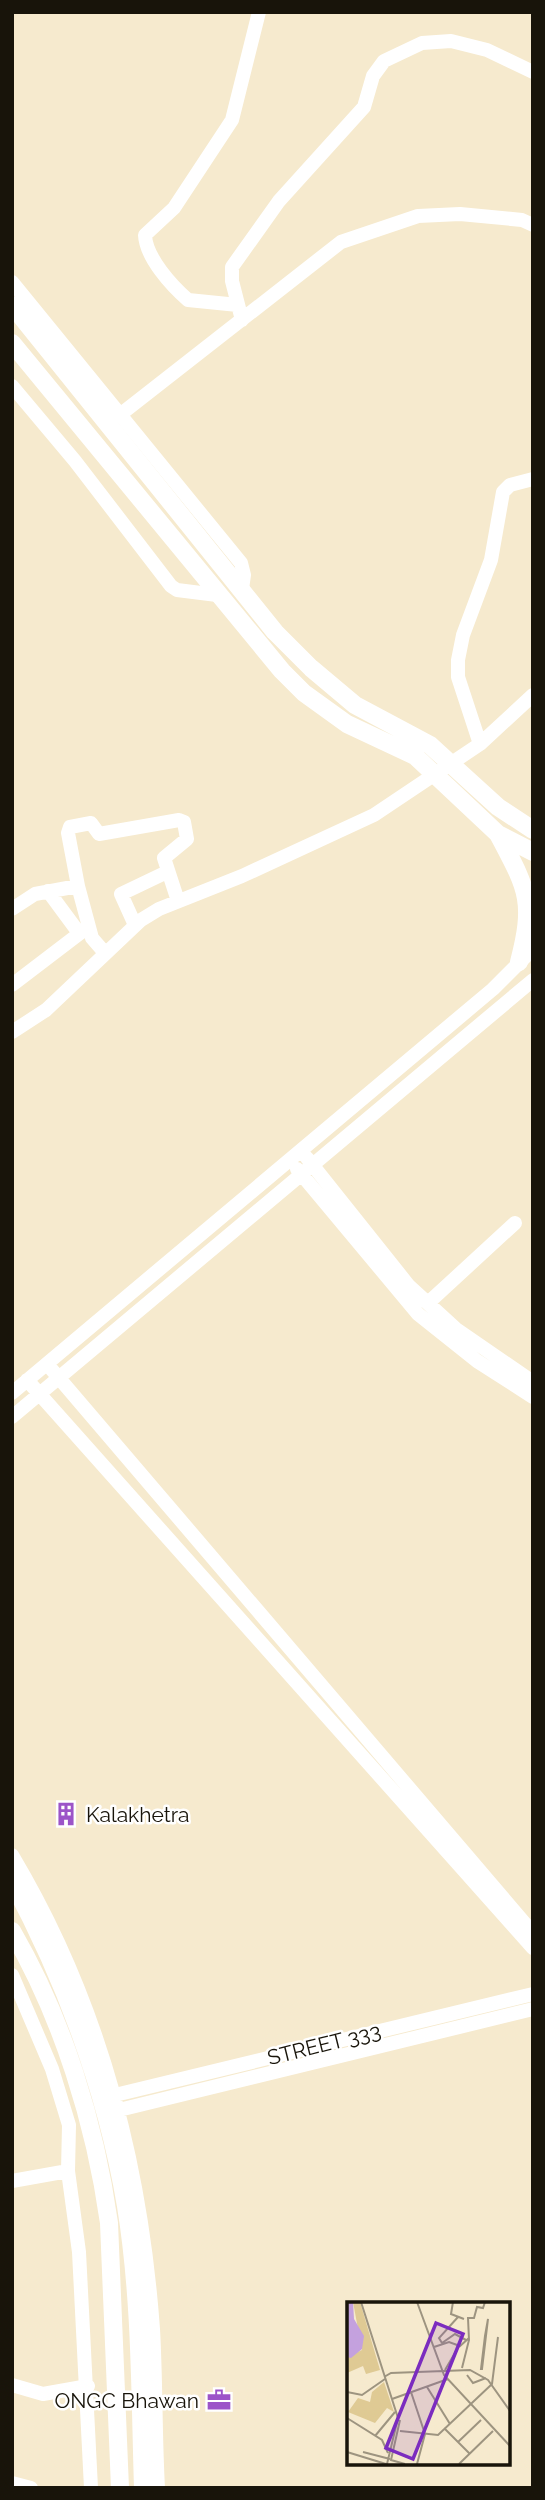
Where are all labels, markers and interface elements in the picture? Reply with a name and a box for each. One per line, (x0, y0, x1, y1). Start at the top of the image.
building icon: Kalakhetra (52, 1800, 80, 1828)
place label: Kalakhetra (86, 1802, 190, 1827)
street label: STREET 333 (265, 2018, 383, 2070)
inset map (347, 2302, 510, 2465)
office icon: ONGC Bhawan (205, 2386, 233, 2414)
place label: ONGC Bhawan (54, 2388, 199, 2413)

